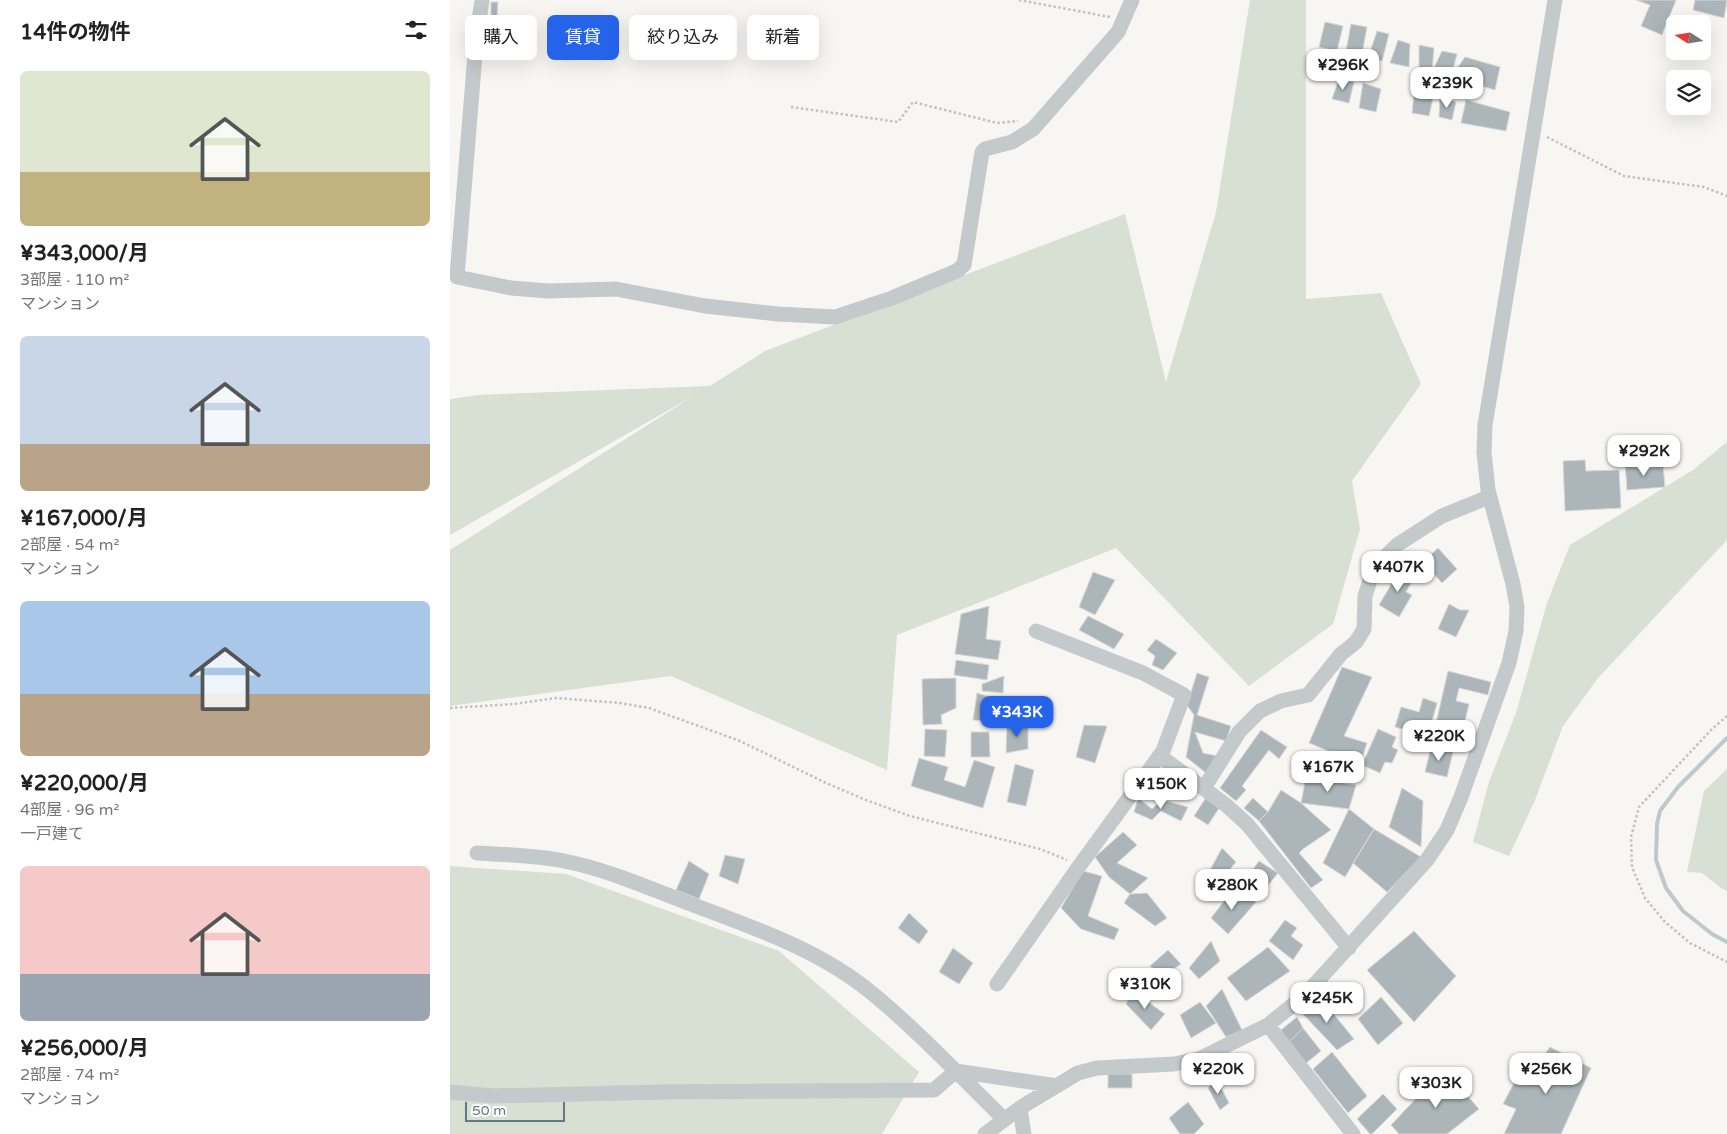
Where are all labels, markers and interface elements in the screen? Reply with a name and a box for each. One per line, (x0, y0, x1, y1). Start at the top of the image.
chip: 購入 (465, 15, 537, 60)
chip: 賃貸 (547, 15, 619, 60)
chip: 絞り込み (629, 15, 737, 60)
chip: 新着 (747, 15, 819, 60)
north arrow (1666, 15, 1711, 60)
map controls (1666, 15, 1711, 115)
icon: filters (402, 16, 430, 44)
text: 14件の物件 (20, 20, 130, 45)
pin: ¥296K (1308, 48, 1378, 91)
text: ¥296K (1317, 55, 1369, 75)
pin: ¥239K (1412, 66, 1482, 109)
button: layers (1666, 70, 1711, 115)
text: ¥239K (1421, 73, 1473, 93)
icon: home (180, 104, 270, 194)
text: ¥343,000/月 (20, 241, 149, 266)
text: 3部屋 · 110 m² (20, 270, 129, 290)
text: マンション (20, 294, 100, 314)
icon: home (180, 369, 270, 459)
pin: ¥292K (1609, 434, 1679, 477)
text: ¥292K (1618, 441, 1670, 461)
text: ¥167,000/月 (20, 506, 148, 531)
text: 2部屋 · 54 m² (20, 535, 119, 555)
pin: ¥407K (1363, 550, 1433, 593)
text: ¥407K (1372, 557, 1424, 577)
text: マンション (20, 559, 100, 579)
icon: home (180, 634, 270, 724)
pin: ¥343K (982, 696, 1052, 738)
text: ¥343K (991, 702, 1043, 722)
pin: ¥220K (1404, 720, 1474, 762)
text: ¥220K (1413, 726, 1465, 746)
pin: ¥167K (1293, 750, 1363, 793)
text: ¥167K (1302, 757, 1354, 777)
pin: ¥150K (1126, 768, 1196, 810)
text: ¥220,000/月 (20, 771, 149, 796)
text: ¥150K (1135, 774, 1187, 794)
text: 4部屋 · 96 m² (20, 800, 119, 820)
text: 一戸建て (20, 824, 84, 844)
pin: ¥280K (1197, 868, 1267, 911)
text: ¥280K (1206, 875, 1258, 895)
icon: home (180, 899, 270, 989)
pin: ¥310K (1110, 968, 1180, 1010)
text: ¥310K (1119, 974, 1171, 994)
pin: ¥245K (1292, 982, 1362, 1024)
text: ¥245K (1301, 988, 1353, 1008)
text: ¥256,000/月 (20, 1036, 149, 1061)
pin: ¥220K (1183, 1052, 1253, 1095)
pin: ¥256K (1511, 1052, 1581, 1095)
text: ¥220K (1192, 1059, 1244, 1079)
text: ¥256K (1520, 1059, 1572, 1079)
text: 2部屋 · 74 m² (20, 1065, 119, 1085)
pin: ¥303K (1401, 1066, 1471, 1109)
text: ¥303K (1410, 1073, 1462, 1093)
text: マンション (20, 1089, 100, 1109)
scale bar (465, 1099, 565, 1122)
text: 50 m (472, 1102, 506, 1119)

